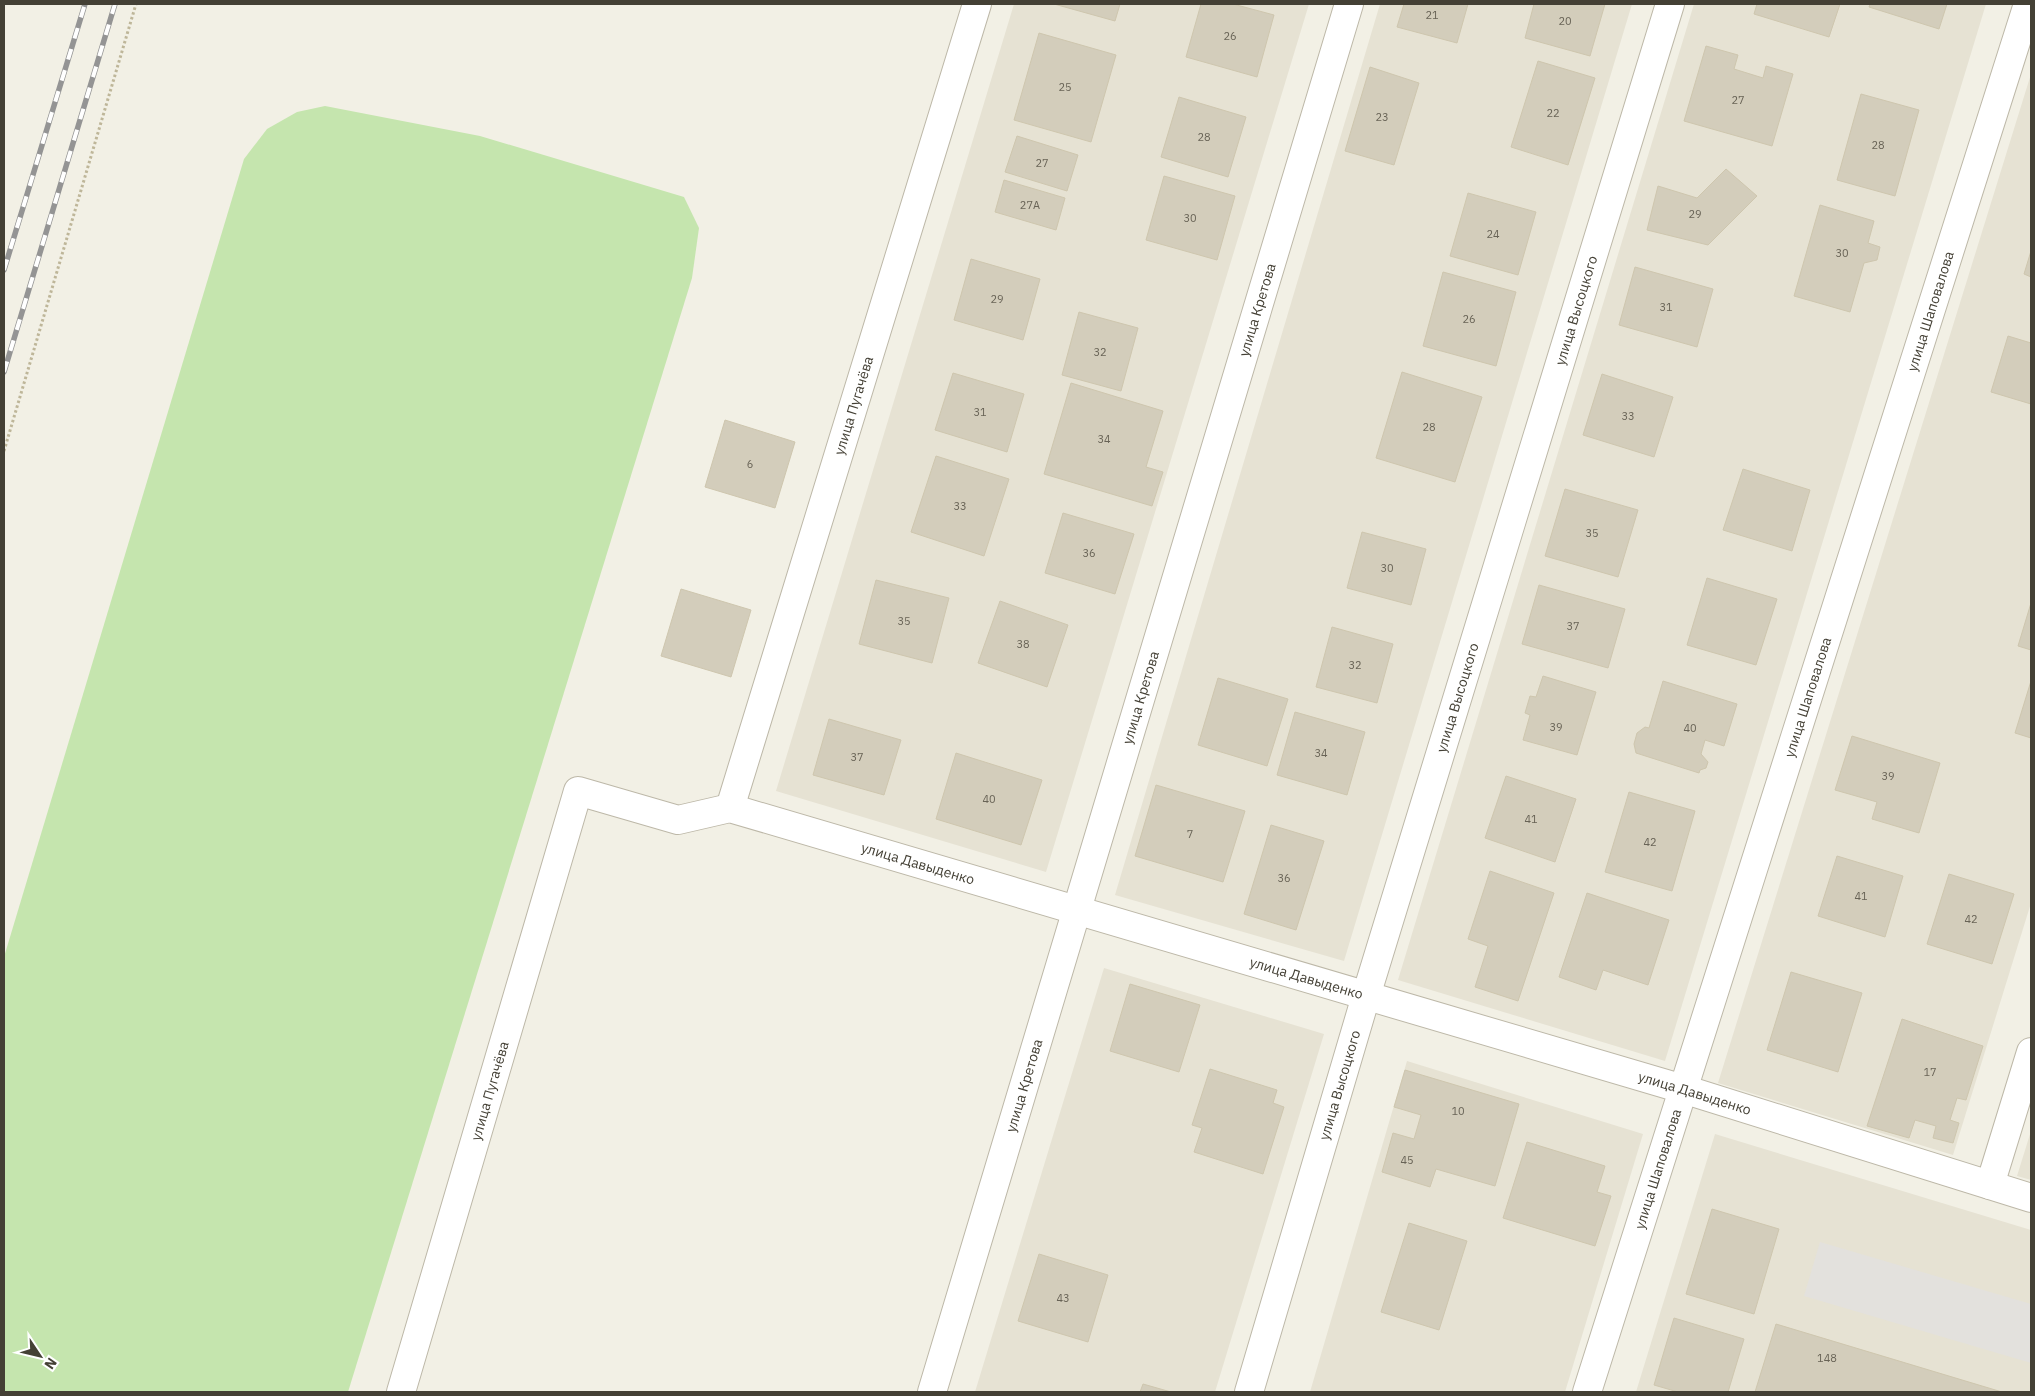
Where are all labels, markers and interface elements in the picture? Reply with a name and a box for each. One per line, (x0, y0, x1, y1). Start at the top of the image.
house number: 21 (1425, 8, 1439, 22)
house number: 20 (1558, 14, 1572, 28)
house number: 26 (1223, 29, 1237, 43)
house number: 25 (1058, 80, 1072, 94)
house number: 27 (1731, 93, 1745, 107)
house number: 22 (1546, 106, 1560, 120)
house number: 23 (1375, 110, 1389, 124)
house number: 28 (1197, 130, 1211, 144)
house number: 28 (1871, 138, 1885, 152)
house number: 27 (1035, 156, 1049, 170)
house number: 27А (1020, 198, 1040, 212)
house number: 29 (1688, 207, 1702, 221)
house number: 30 (1183, 211, 1197, 225)
house number: 24 (1486, 227, 1500, 241)
house number: 30 (1835, 246, 1849, 260)
street label: улица Шаповалова (1903, 248, 1958, 374)
street label: улица Высоцкого (1551, 253, 1601, 367)
street label: улица Кретова (1235, 260, 1280, 359)
house number: 29 (990, 292, 1004, 306)
house number: 31 (1659, 300, 1673, 314)
house number: 26 (1462, 312, 1476, 326)
house number: 32 (1093, 345, 1107, 359)
street label: улица Пугачёва (830, 353, 877, 457)
house number: 31 (973, 405, 987, 419)
house number: 33 (1621, 409, 1635, 423)
house number: 28 (1422, 420, 1436, 434)
house number: 34 (1097, 432, 1111, 446)
house number: 6 (747, 457, 753, 471)
house number: 33 (953, 499, 967, 513)
house number: 35 (1585, 526, 1599, 540)
house number: 36 (1082, 546, 1096, 560)
house number: 30 (1380, 561, 1394, 575)
house number: 35 (897, 614, 911, 628)
house number: 37 (1566, 619, 1580, 633)
street label: улица Шаповалова (1780, 634, 1835, 760)
house number: 38 (1016, 637, 1030, 651)
street label: улица Высоцкого (1432, 641, 1483, 755)
street label: улица Кретова (1118, 648, 1163, 746)
house number: 32 (1348, 658, 1362, 672)
house number: 39 (1549, 720, 1563, 734)
house number: 40 (1683, 721, 1697, 735)
house number: 34 (1314, 746, 1328, 760)
house number: 37 (850, 750, 864, 764)
house number: 39 (1881, 769, 1895, 783)
house number: 40 (982, 792, 996, 806)
house number: 41 (1524, 812, 1538, 826)
house number: 7 (1187, 827, 1193, 841)
house number: 42 (1643, 835, 1657, 849)
street label: улица Давыденко (859, 838, 977, 889)
house number: 36 (1277, 871, 1291, 885)
house number: 41 (1854, 889, 1868, 903)
house number: 42 (1964, 912, 1978, 926)
street label: улица Давыденко (1248, 953, 1365, 1003)
street label: улица Высоцкого (1315, 1028, 1364, 1142)
street label: улица Кретова (1002, 1036, 1047, 1134)
street label: улица Пугачёва (467, 1039, 513, 1143)
house number: 17 (1923, 1065, 1937, 1079)
street label: улица Давыденко (1636, 1067, 1754, 1119)
house number: 10 (1451, 1104, 1465, 1118)
street label: улица Шаповалова (1630, 1106, 1686, 1231)
house number: 45 (1400, 1153, 1414, 1167)
house number: 43 (1056, 1291, 1070, 1305)
north arrow (15, 1331, 65, 1381)
house number: 148 (1817, 1351, 1837, 1365)
text: N (40, 1354, 61, 1373)

